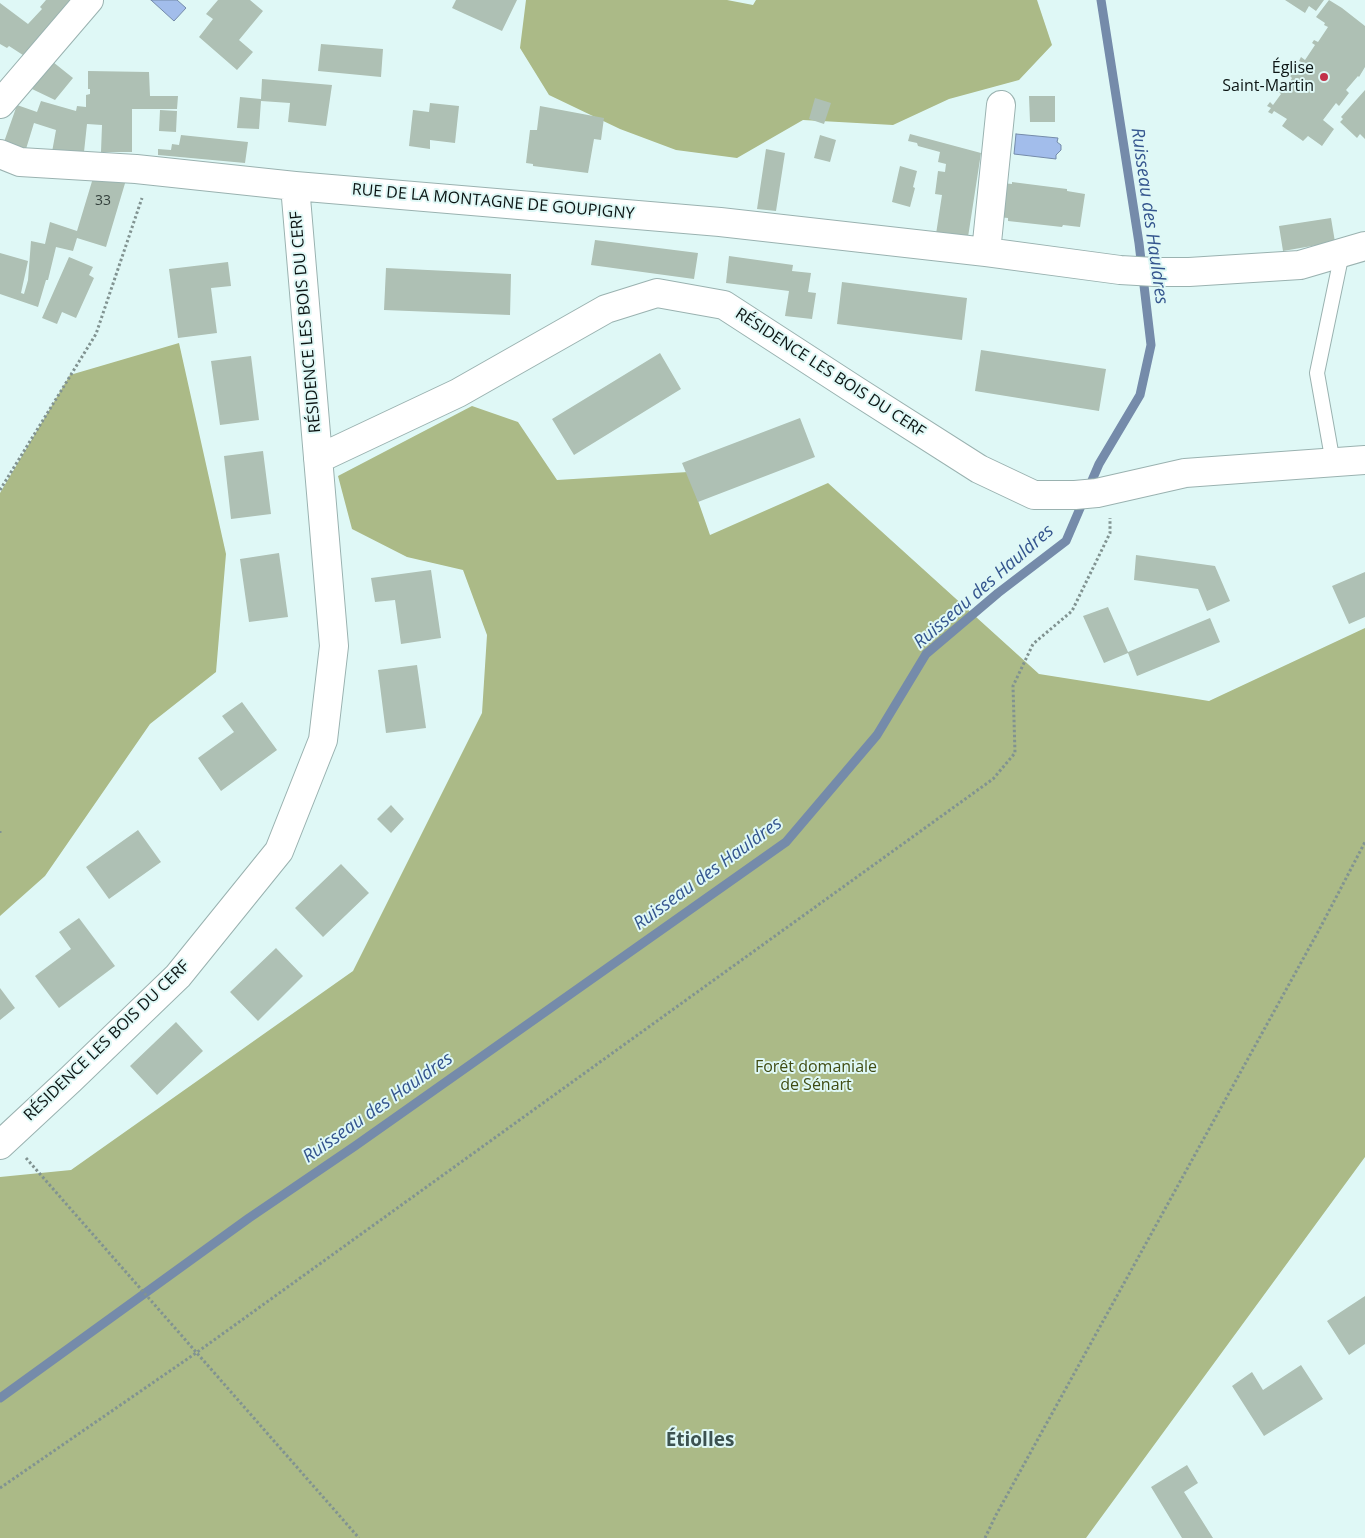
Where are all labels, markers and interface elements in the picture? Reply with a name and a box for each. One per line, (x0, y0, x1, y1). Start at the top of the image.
place label: Église Saint-Martin (1222, 58, 1314, 96)
marker: Église Saint-Martin (1318, 71, 1330, 83)
water label: Ruisseau des Hauldres (1126, 126, 1172, 306)
street label: RUE DE LA MONTAGNE DE GOUPIGNY (351, 180, 635, 224)
house number: 33 (95, 193, 111, 209)
street label: RÉSIDENCE LES BOIS DU CERF (287, 210, 325, 434)
street label: RÉSIDENCE LES BOIS DU CERF (731, 304, 929, 442)
water label: Ruisseau des Hauldres (910, 520, 1058, 654)
water label: Ruisseau des Hauldres (630, 813, 786, 935)
street label: RÉSIDENCE LES BOIS DU CERF (20, 957, 194, 1125)
water label: Ruisseau des Hauldres (299, 1048, 457, 1168)
park label: Forêt domaniale de Sénart (755, 1057, 877, 1095)
district label: Étiolles (666, 1430, 734, 1452)

